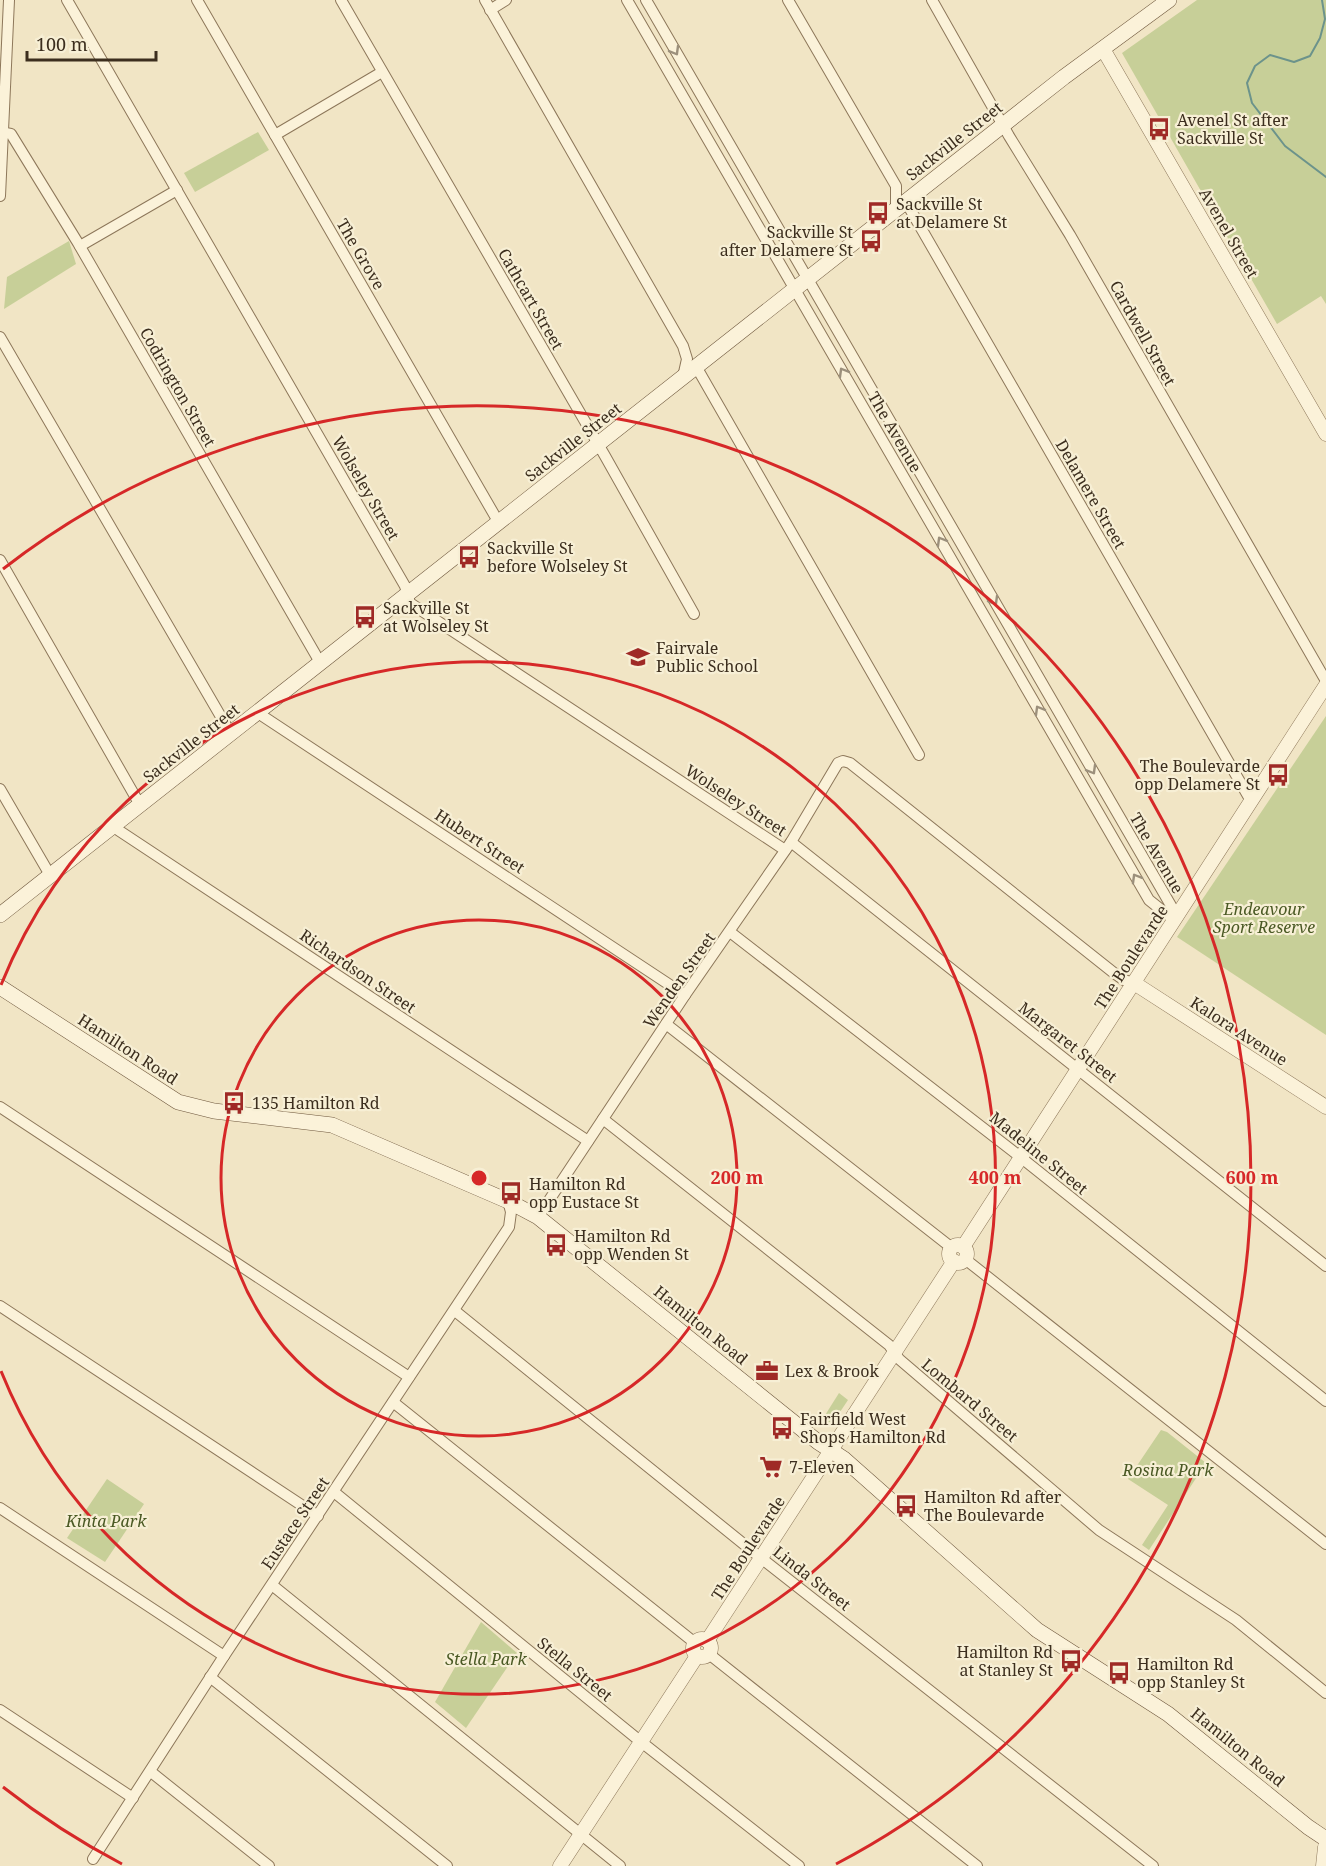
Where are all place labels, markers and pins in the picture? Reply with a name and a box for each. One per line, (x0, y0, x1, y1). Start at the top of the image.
place label: Avenel St after Sackville St (1177, 109, 1289, 149)
bus stop icon: Avenel St after Sackville St (1146, 116, 1172, 142)
place label: Sackville St at Delamere St (896, 193, 1008, 233)
bus stop icon: Sackville St at Delamere St (865, 200, 891, 226)
place label: Sackville St after Delamere St (720, 221, 853, 261)
bus stop icon: Sackville St after Delamere St (858, 228, 884, 254)
place label: Sackville St before Wolseley St (487, 537, 628, 577)
bus stop icon: Sackville St before Wolseley St (456, 544, 482, 570)
place label: Sackville St at Wolseley St (383, 597, 489, 637)
bus stop icon: Sackville St at Wolseley St (352, 604, 378, 630)
place label: Fairvale Public School (656, 637, 758, 677)
school or university icon: Fairvale Public School (625, 644, 651, 670)
place label: The Boulevarde opp Delamere St (1135, 755, 1260, 795)
bus stop icon: The Boulevarde opp Delamere St (1265, 762, 1291, 788)
bus stop icon: 135 Hamilton Rd (221, 1090, 247, 1116)
place label: 135 Hamilton Rd (252, 1092, 380, 1114)
centre of rings (469, 1168, 489, 1188)
place label: Hamilton Rd opp Eustace St (529, 1173, 639, 1213)
bus stop icon: Hamilton Rd opp Eustace St (498, 1180, 524, 1206)
place label: Hamilton Rd opp Wenden St (574, 1225, 689, 1265)
bus stop icon: Hamilton Rd opp Wenden St (543, 1232, 569, 1258)
office icon: Lex & Brook (754, 1358, 780, 1384)
place label: Lex & Brook (785, 1360, 879, 1382)
place label: Fairfield West Shops Hamilton Rd (800, 1408, 946, 1448)
bus stop icon: Fairfield West Shops Hamilton Rd (769, 1415, 795, 1441)
supermarket icon: 7-Eleven (758, 1454, 784, 1480)
place label: 7-Eleven (789, 1456, 855, 1478)
place label: Hamilton Rd after The Boulevarde (924, 1486, 1062, 1526)
bus stop icon: Hamilton Rd after The Boulevarde (893, 1493, 919, 1519)
place label: Hamilton Rd at Stanley St (956, 1641, 1053, 1681)
bus stop icon: Hamilton Rd at Stanley St (1058, 1648, 1084, 1674)
place label: Hamilton Rd opp Stanley St (1137, 1653, 1245, 1693)
bus stop icon: Hamilton Rd opp Stanley St (1106, 1660, 1132, 1686)

